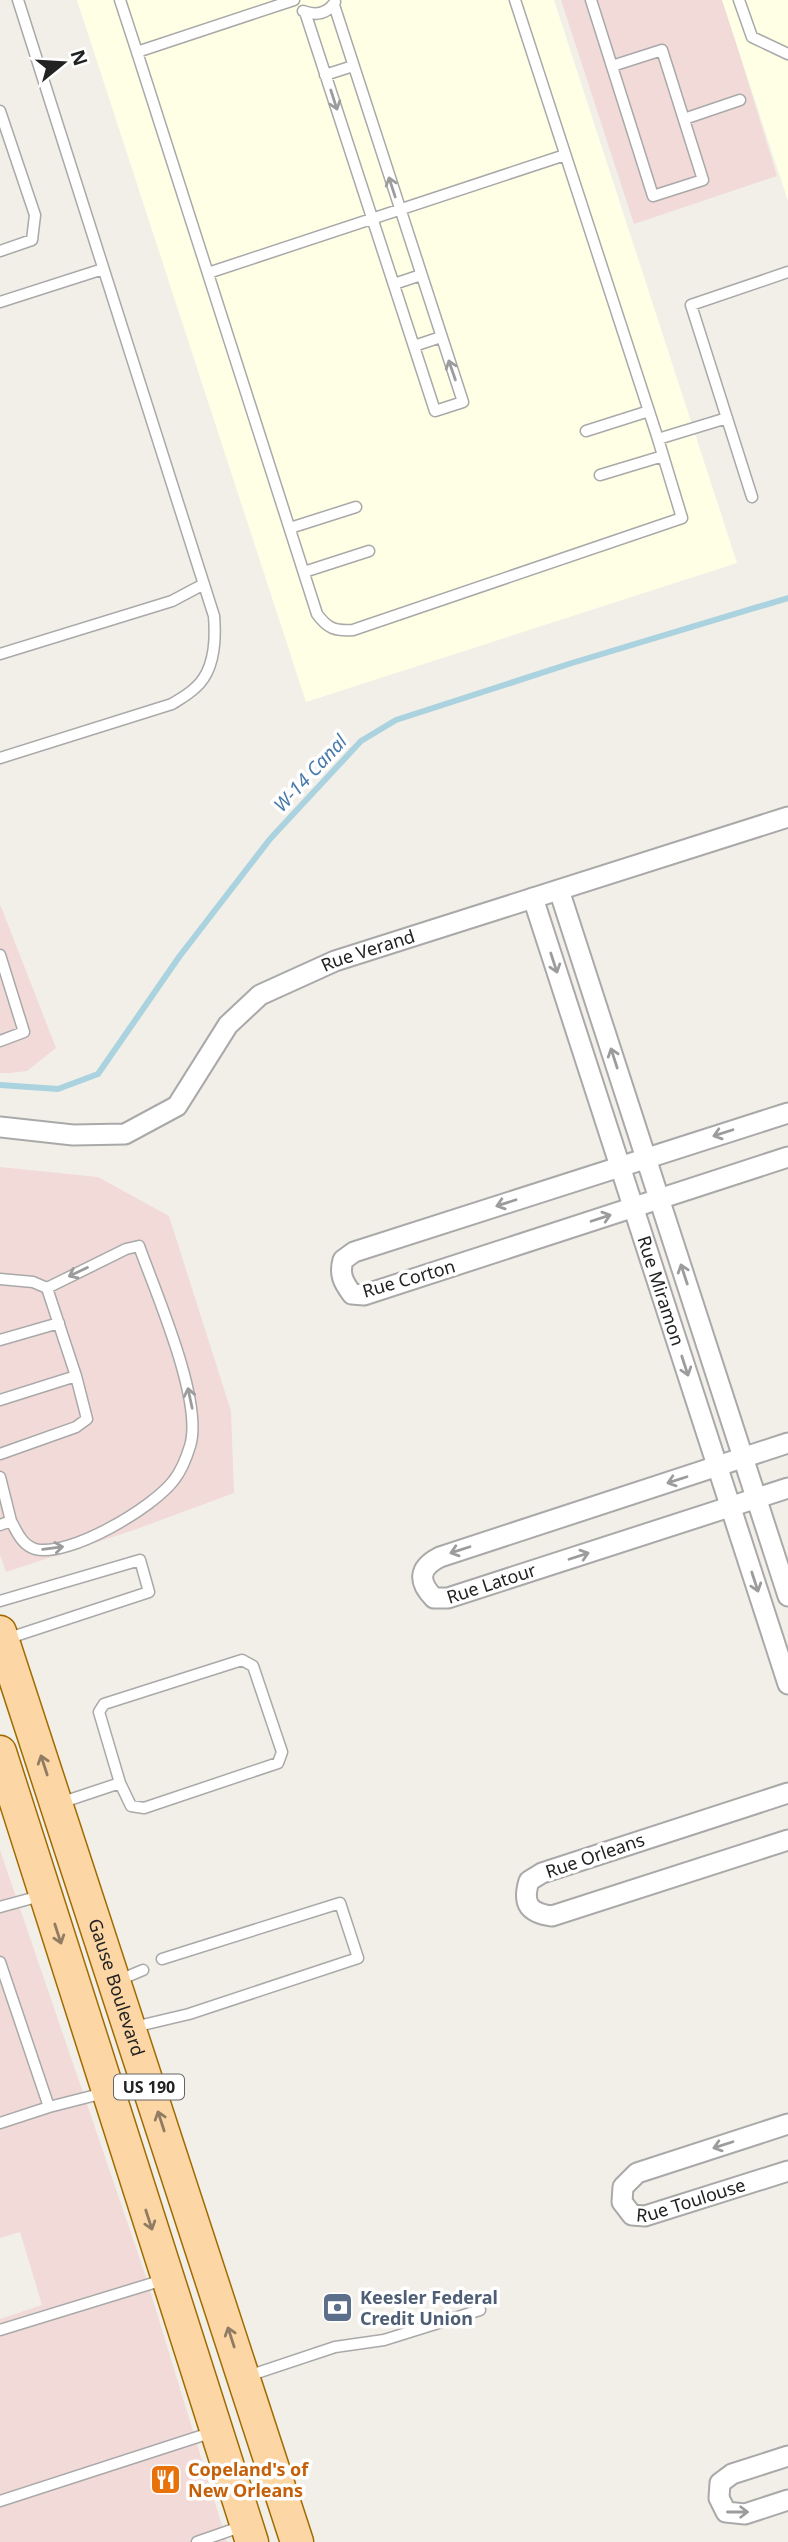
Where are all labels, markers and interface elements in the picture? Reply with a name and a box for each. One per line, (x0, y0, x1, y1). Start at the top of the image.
north arrow (28, 28, 98, 98)
text: N (64, 46, 94, 69)
one-way arrow (328, 89, 341, 111)
one-way arrow (385, 176, 398, 198)
one-way arrow (445, 359, 458, 381)
water label: W-14 Canal (268, 728, 353, 817)
street label: Rue Verand (317, 923, 418, 977)
one-way arrow (549, 952, 561, 974)
one-way arrow (607, 1047, 620, 1069)
one-way arrow (712, 1127, 734, 1140)
one-way arrow (496, 1198, 518, 1210)
one-way arrow (590, 1211, 612, 1224)
street label: Rue Miramon (632, 1233, 690, 1349)
street label: Rue Corton (360, 1253, 458, 1303)
one-way arrow (677, 1264, 689, 1286)
one-way arrow (68, 1266, 89, 1280)
one-way arrow (679, 1355, 692, 1377)
one-way arrow (182, 1387, 196, 1410)
one-way arrow (666, 1475, 688, 1487)
one-way arrow (42, 1541, 64, 1554)
one-way arrow (450, 1545, 472, 1557)
one-way arrow (568, 1548, 590, 1561)
street label: Rue Latour (443, 1557, 539, 1609)
one-way arrow (750, 1571, 762, 1593)
one-way arrow (37, 1754, 50, 1776)
street label: Rue Orleans (542, 1827, 647, 1883)
street label: Gause Boulevard (83, 1915, 151, 2059)
one-way arrow (53, 1922, 65, 1944)
road number: US 190 (114, 2074, 184, 2100)
one-way arrow (153, 2110, 166, 2132)
one-way arrow (712, 2140, 734, 2153)
street label: Rue Toulouse (635, 2172, 748, 2227)
one-way arrow (144, 2209, 156, 2231)
place label: Keesler Federal Credit Union (360, 2285, 498, 2330)
bank icon: Keesler Federal Credit Union (320, 2291, 354, 2325)
one-way arrow (224, 2327, 236, 2349)
place label: Copeland's of New Orleans (188, 2457, 309, 2502)
restaurant icon: Copeland's of New Orleans (148, 2463, 182, 2497)
one-way arrow (726, 2505, 749, 2519)

